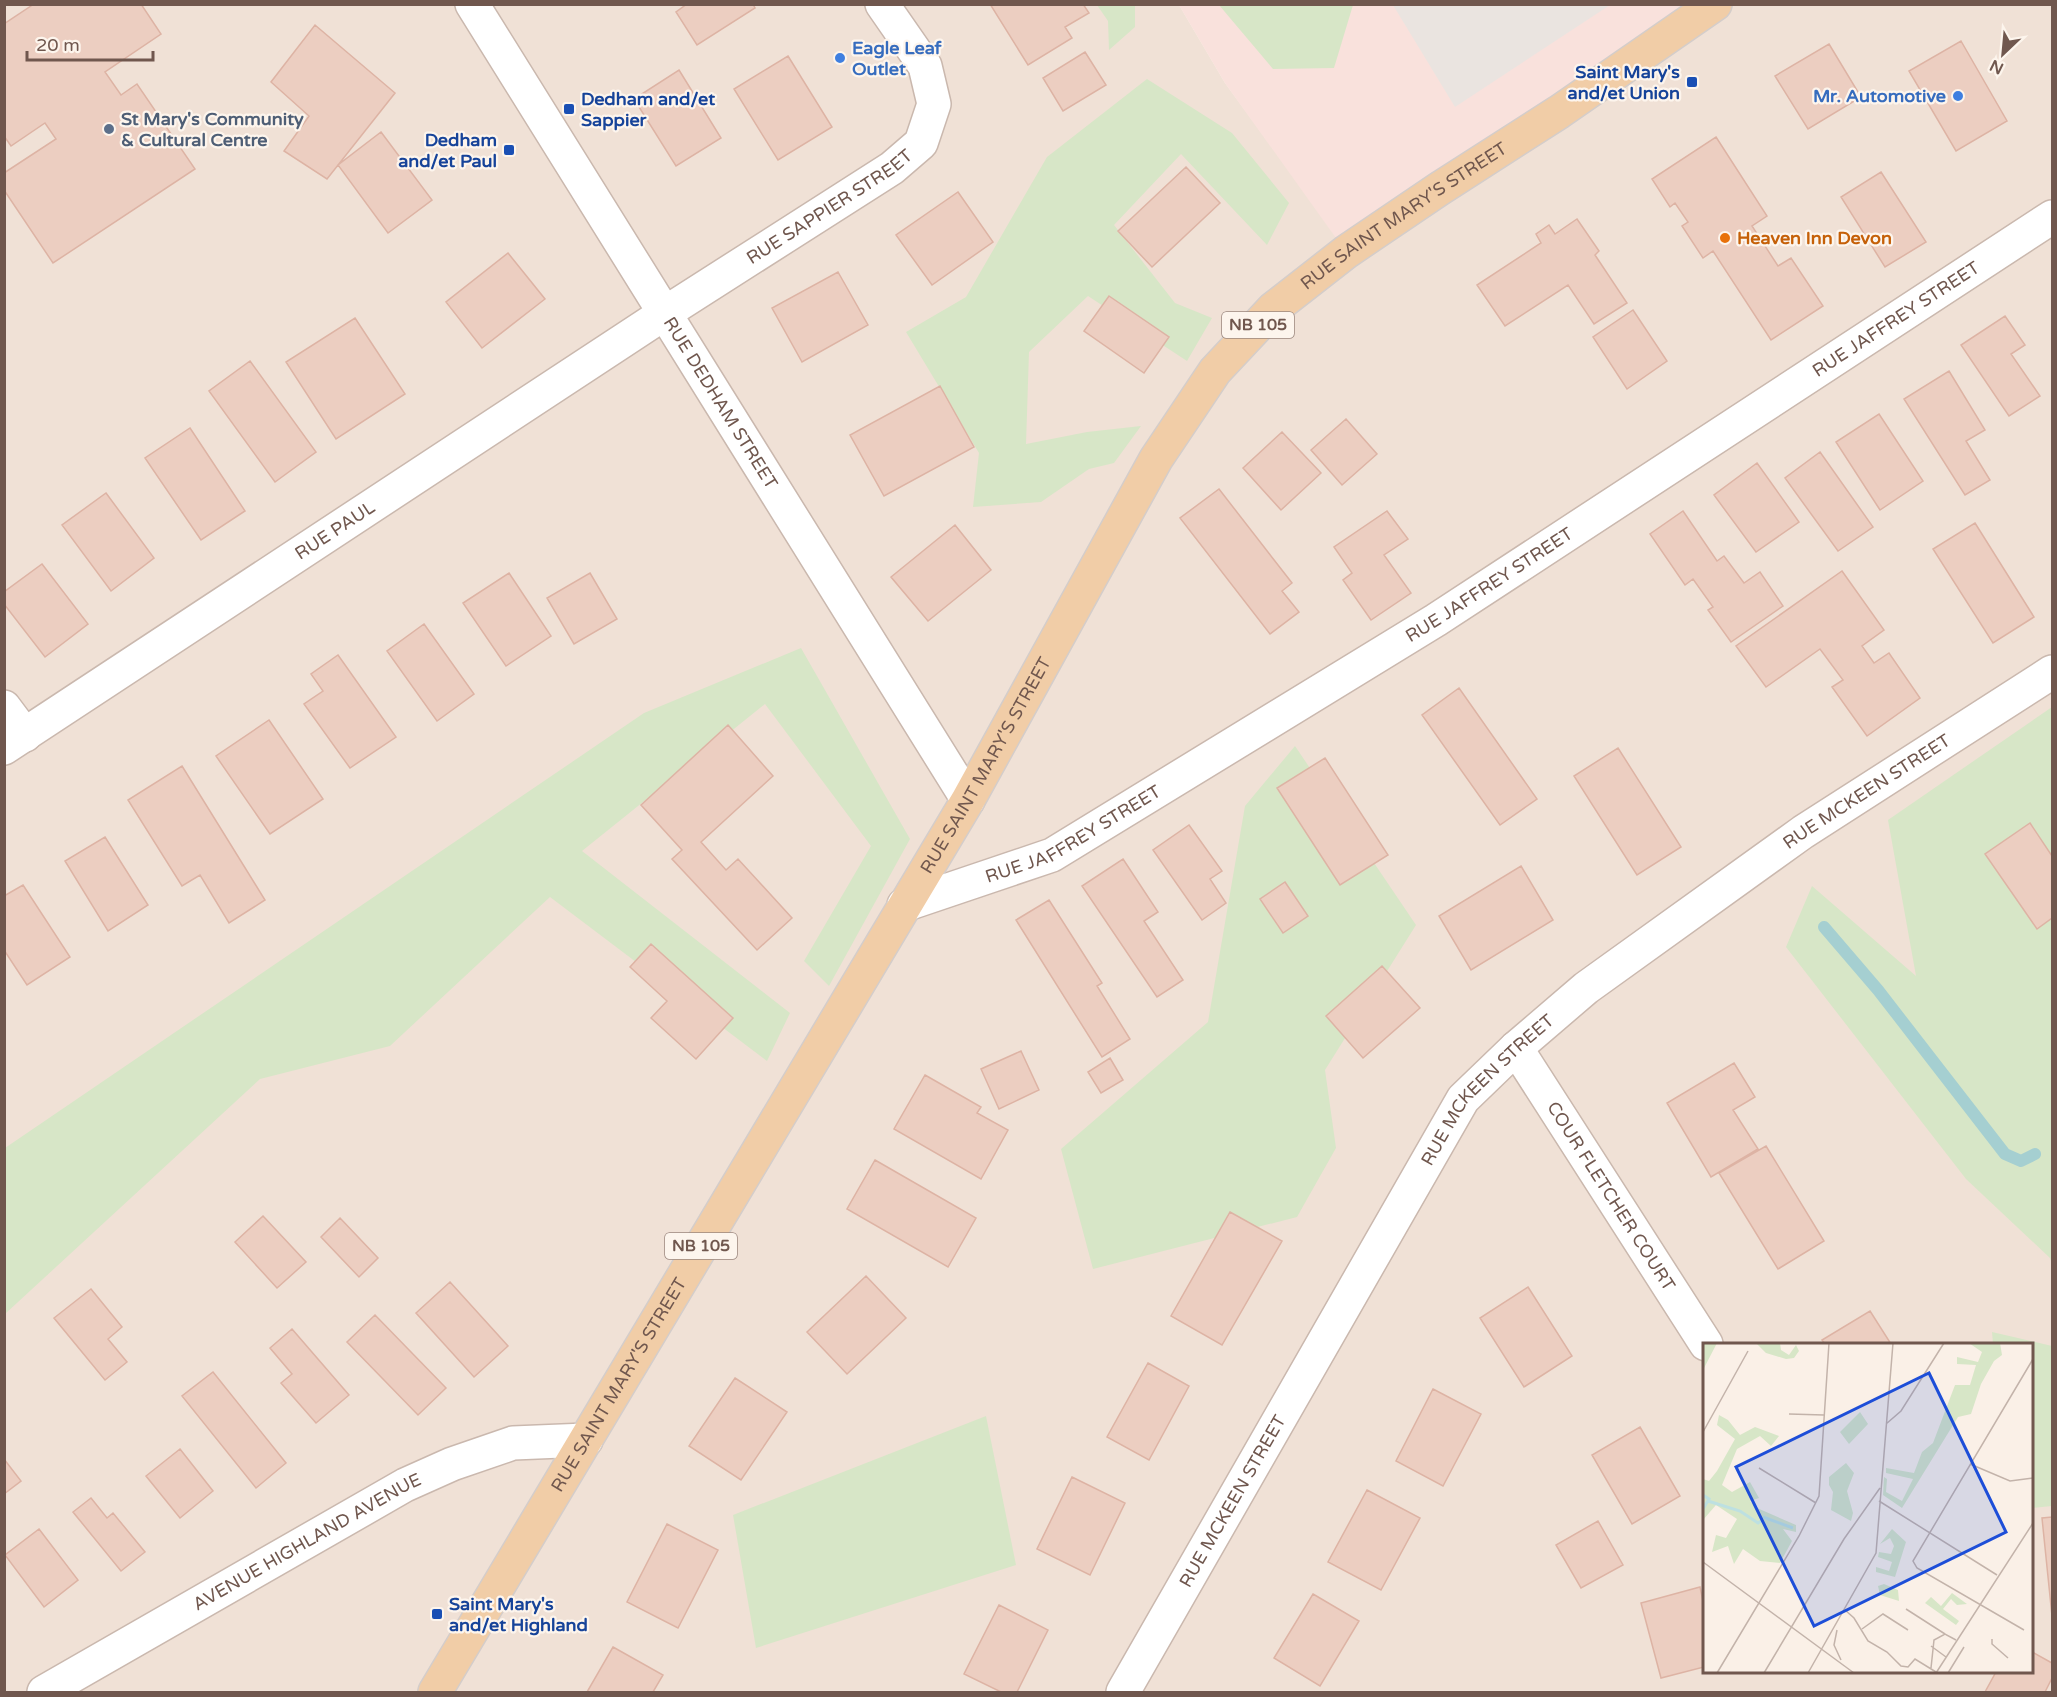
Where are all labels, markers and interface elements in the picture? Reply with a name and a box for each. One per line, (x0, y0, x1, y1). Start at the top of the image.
scale bar (27, 24, 153, 62)
north arrow (1973, 24, 2033, 84)
text: 20 m (36, 34, 80, 56)
place label: Eagle Leaf Outlet (852, 37, 943, 80)
marker: Eagle Leaf Outlet (833, 51, 847, 65)
text: N (1987, 55, 2007, 78)
place label: Saint Mary's and/et Union (1568, 61, 1680, 104)
marker: Saint Mary's and/et Union (1685, 75, 1699, 89)
place label: Mr. Automotive (1813, 85, 1946, 107)
place label: Dedham and/et Sappier (581, 88, 715, 131)
marker: Mr. Automotive (1951, 89, 1965, 103)
marker: Dedham and/et Sappier (562, 102, 576, 116)
place label: St Mary's Community & Cultural Centre (121, 108, 304, 151)
marker: St Mary's Community & Cultural Centre (102, 122, 116, 136)
place label: Dedham and/et Paul (398, 129, 497, 172)
street label: RUE SAINT MARY'S STREET (1296, 137, 1511, 294)
marker: Dedham and/et Paul (502, 143, 516, 157)
street label: RUE SAPPIER STREET (742, 144, 917, 269)
place label: Heaven Inn Devon (1737, 227, 1892, 249)
marker: Heaven Inn Devon (1718, 231, 1732, 245)
street label: RUE JAFFREY STREET (1808, 256, 1984, 382)
road number: NB 105 (1222, 312, 1294, 338)
street label: RUE DEDHAM STREET (659, 313, 782, 493)
street label: RUE PAUL (291, 496, 379, 565)
street label: RUE JAFFREY STREET (1401, 523, 1577, 647)
street label: RUE SAINT MARY'S STREET (916, 653, 1056, 878)
street label: RUE MCKEEN STREET (1779, 729, 1954, 854)
street label: RUE JAFFREY STREET (982, 780, 1165, 888)
street label: RUE MCKEEN STREET (1416, 1009, 1558, 1170)
street label: COUR FLETCHER COURT (1542, 1097, 1680, 1295)
road number: NB 105 (665, 1233, 737, 1259)
street label: RUE SAINT MARY'S STREET (546, 1274, 691, 1496)
inset map (1703, 1343, 2033, 1673)
street label: RUE MCKEEN STREET (1174, 1411, 1290, 1591)
street label: AVENUE HIGHLAND AVENUE (189, 1468, 425, 1615)
place label: Saint Mary's and/et Highland (449, 1593, 588, 1636)
marker: Saint Mary's and/et Highland (430, 1607, 444, 1621)

